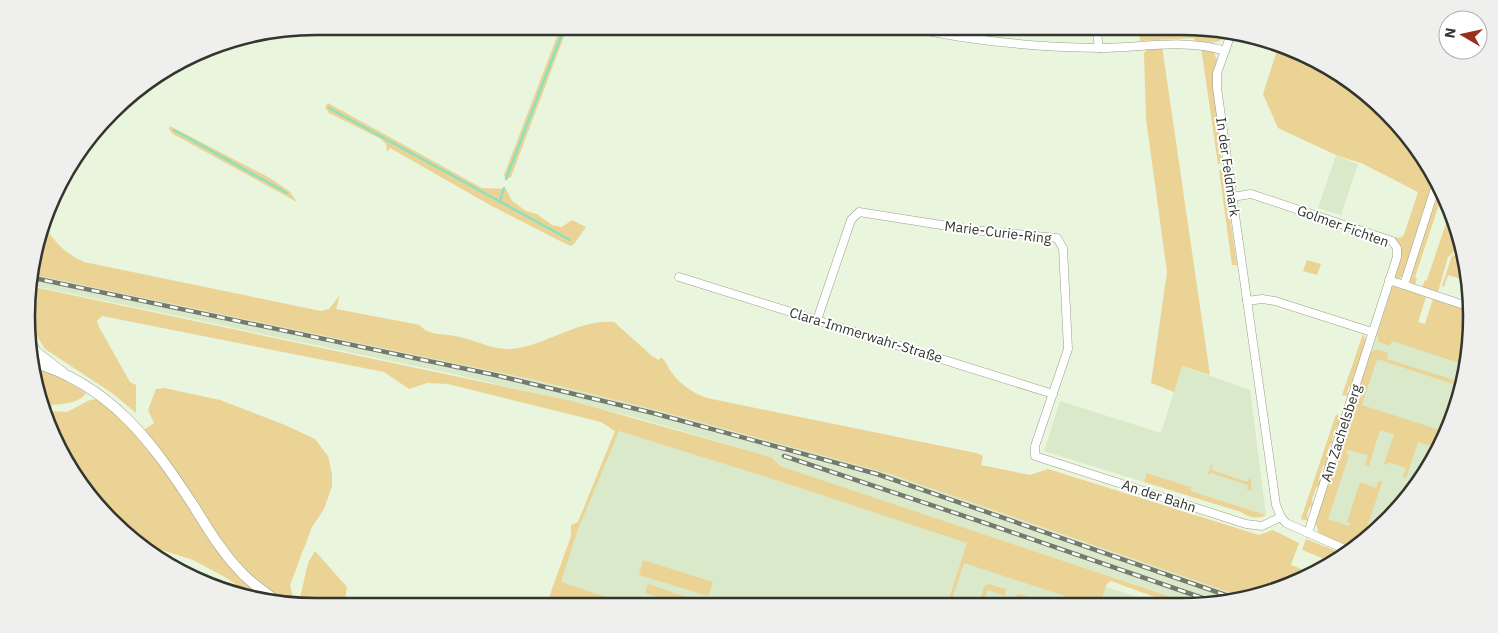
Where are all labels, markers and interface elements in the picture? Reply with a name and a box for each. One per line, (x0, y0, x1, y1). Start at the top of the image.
north arrow (1438, 10, 1488, 60)
text: N (1440, 27, 1460, 39)
street label: In der Feldmark (1212, 116, 1244, 219)
street label: Golmer Fichten (1295, 201, 1391, 251)
street label: Marie-Curie-Ring (943, 217, 1053, 248)
street label: Clara-Immerwahr-Straße (787, 303, 945, 367)
street label: Am Zachelsberg (1317, 381, 1365, 484)
street label: An der Bahn (1120, 476, 1198, 516)

